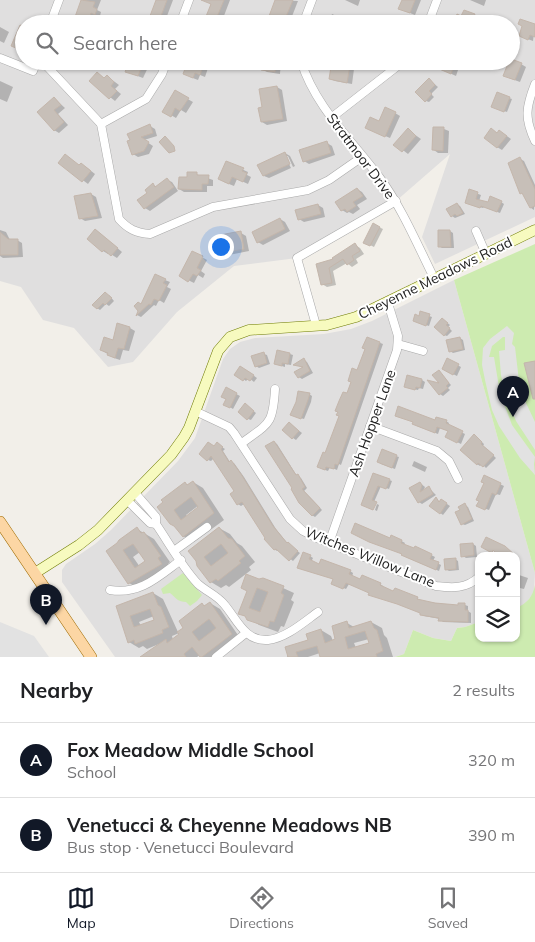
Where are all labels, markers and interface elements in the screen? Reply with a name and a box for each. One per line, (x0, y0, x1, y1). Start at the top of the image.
search box (15, 15, 520, 70)
icon: search (33, 29, 61, 57)
text: Search here (73, 31, 177, 55)
street label: Stratmoor Drive (323, 110, 399, 202)
street label: Cheyenne Meadows Road (355, 233, 515, 323)
your location (208, 234, 234, 260)
street label: Ash Hopper Lane (344, 367, 400, 479)
pin: A (497, 376, 529, 417)
street label: Witches Willow Lane (303, 523, 437, 591)
map controls (475, 552, 520, 642)
button: locate (475, 552, 520, 597)
pin: B (30, 584, 62, 625)
button: layers (475, 597, 520, 642)
text: Nearby (20, 677, 93, 703)
text: 2 results (452, 680, 515, 700)
text: Fox Meadow Middle School (67, 738, 314, 762)
text: A (30, 750, 42, 770)
text: 320 m (468, 750, 515, 770)
text: School (67, 762, 116, 782)
text: Venetucci & Cheyenne Meadows NB (67, 813, 392, 837)
text: B (30, 825, 42, 845)
text: 390 m (468, 825, 515, 845)
text: Bus stop · Venetucci Boulevard (67, 837, 294, 857)
tab: Map (67, 884, 96, 932)
tab: Directions (229, 884, 294, 932)
tab: Saved (428, 884, 468, 932)

